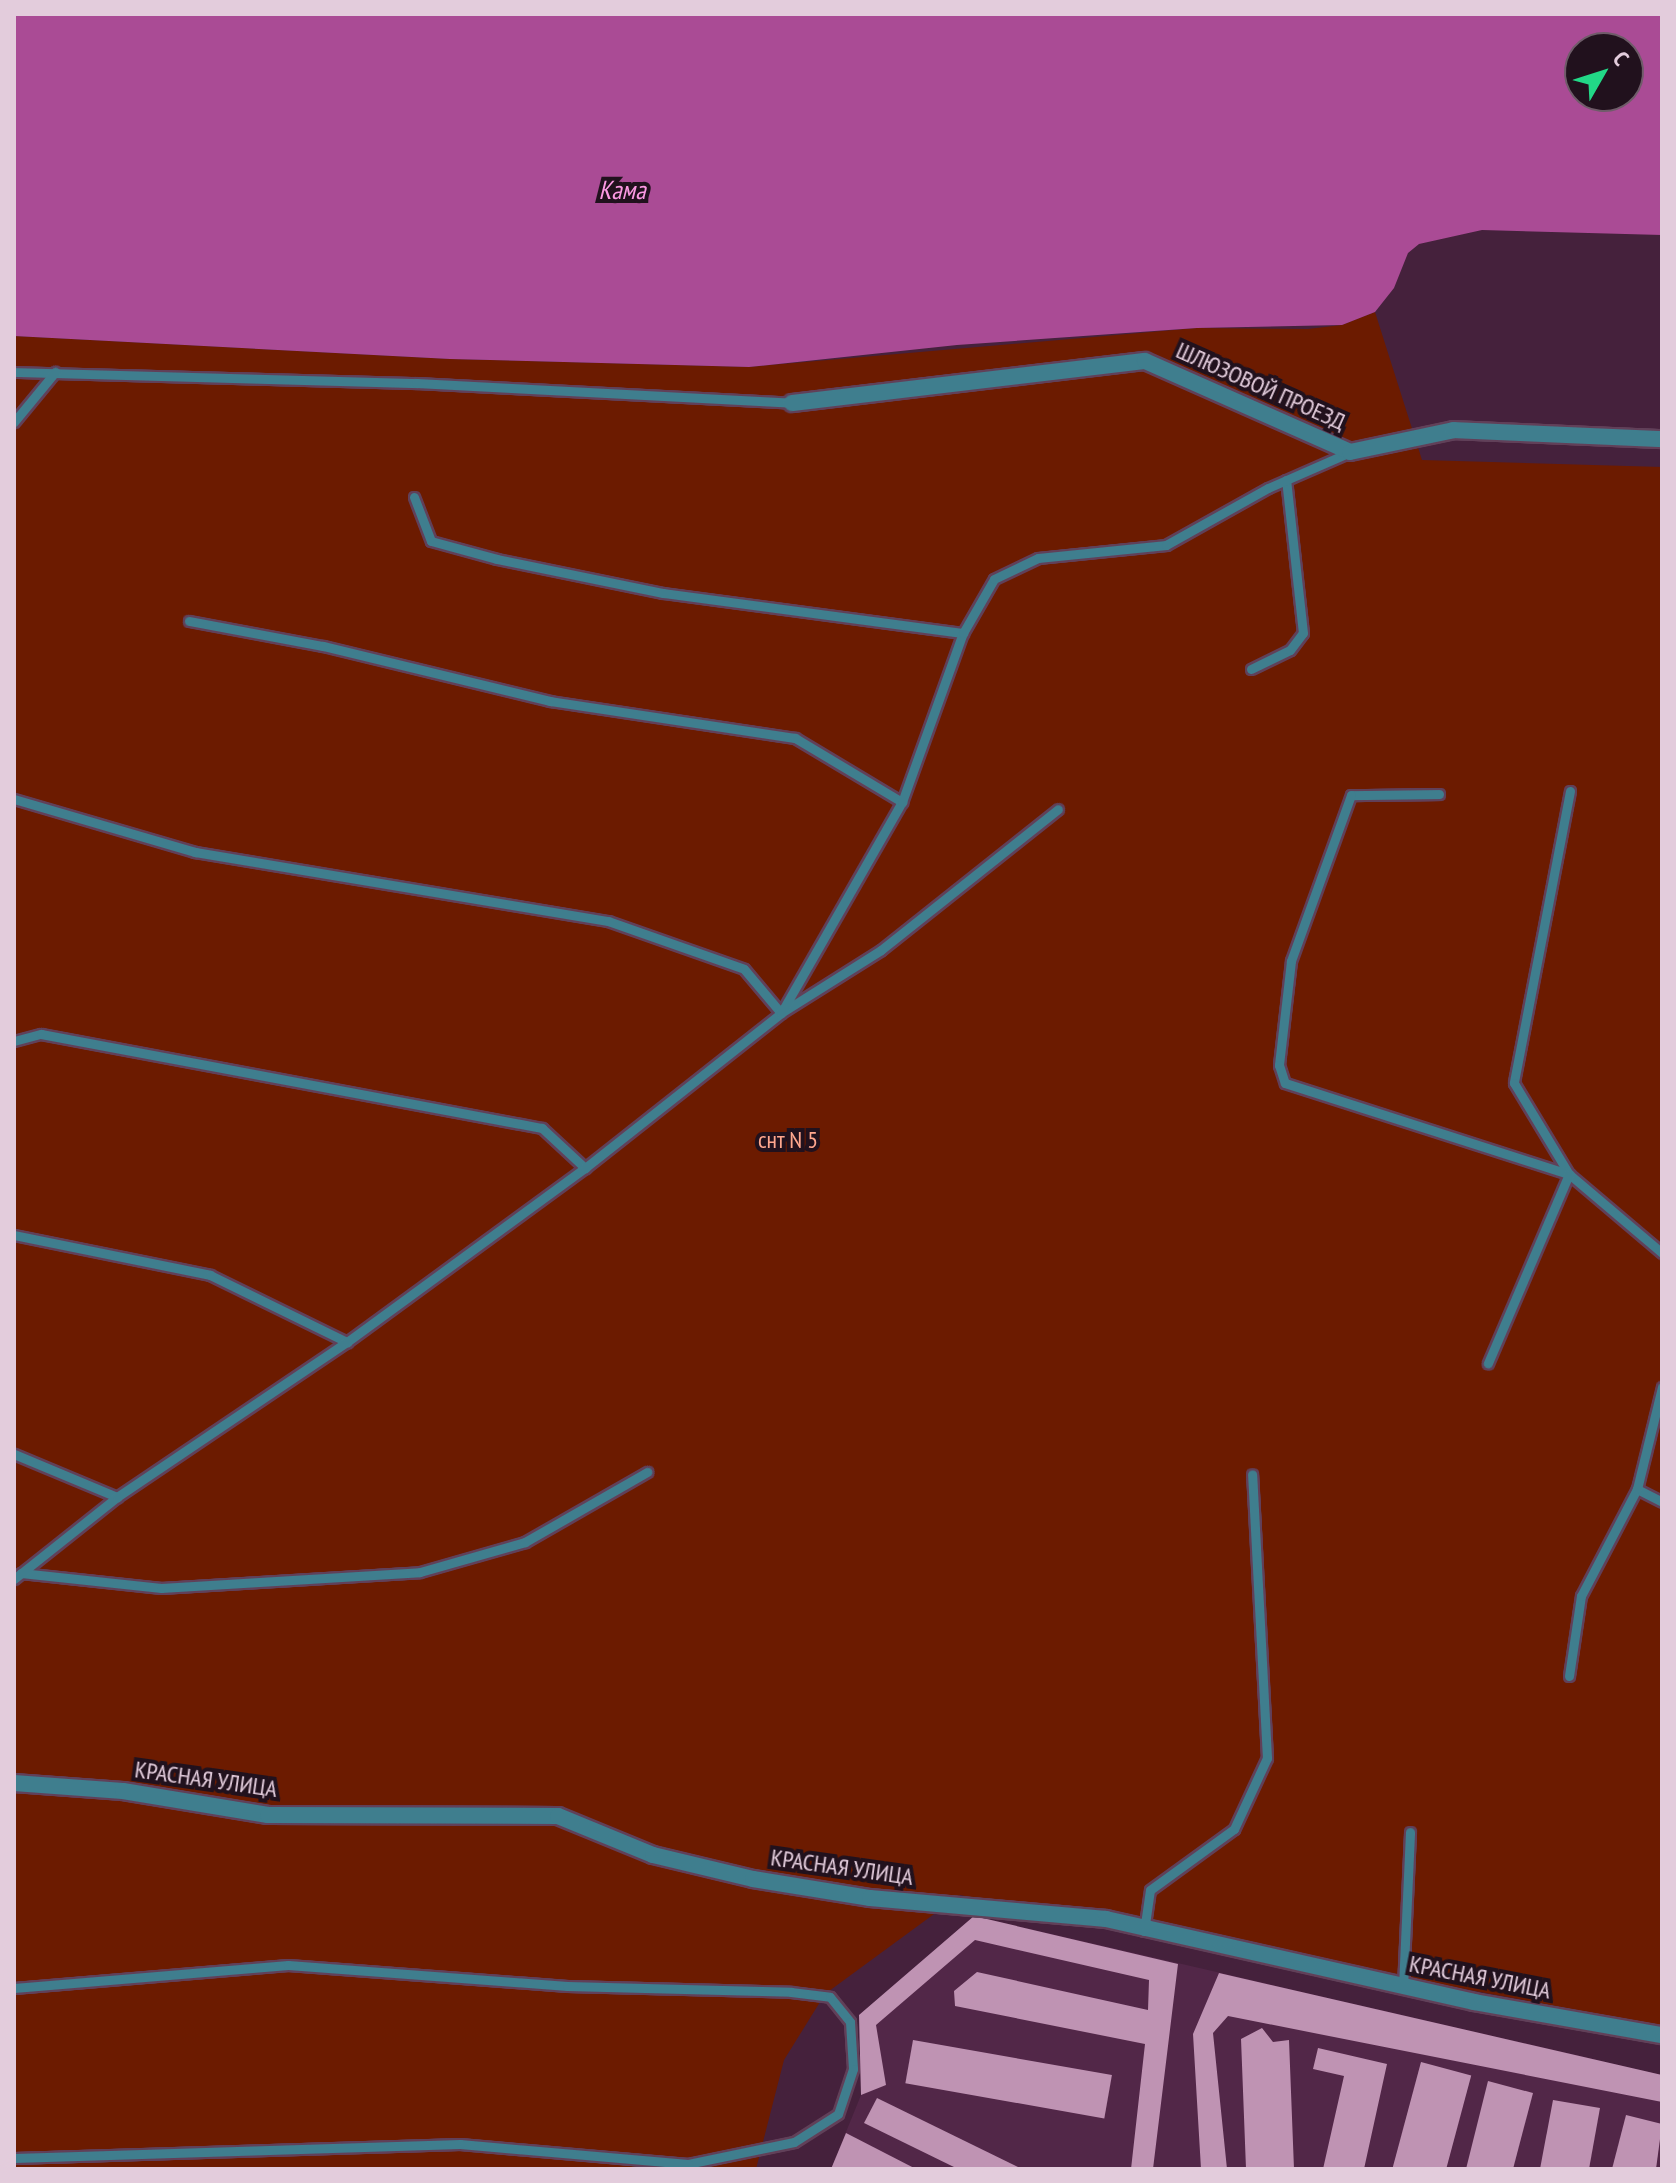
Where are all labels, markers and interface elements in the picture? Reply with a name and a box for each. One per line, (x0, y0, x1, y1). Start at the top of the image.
north arrow (1564, 32, 1644, 112)
text: С (1607, 45, 1635, 71)
water label: Кама (598, 174, 646, 206)
street label: ШЛЮЗОВОЙ ПРОЕЗД (1172, 336, 1350, 436)
park label: снт N 5 (758, 1126, 818, 1154)
street label: КРАСНАЯ УЛИЦА (133, 1755, 279, 1803)
street label: КРАСНАЯ УЛИЦА (769, 1843, 915, 1891)
street label: КРАСНАЯ УЛИЦА (1407, 1949, 1553, 2005)

